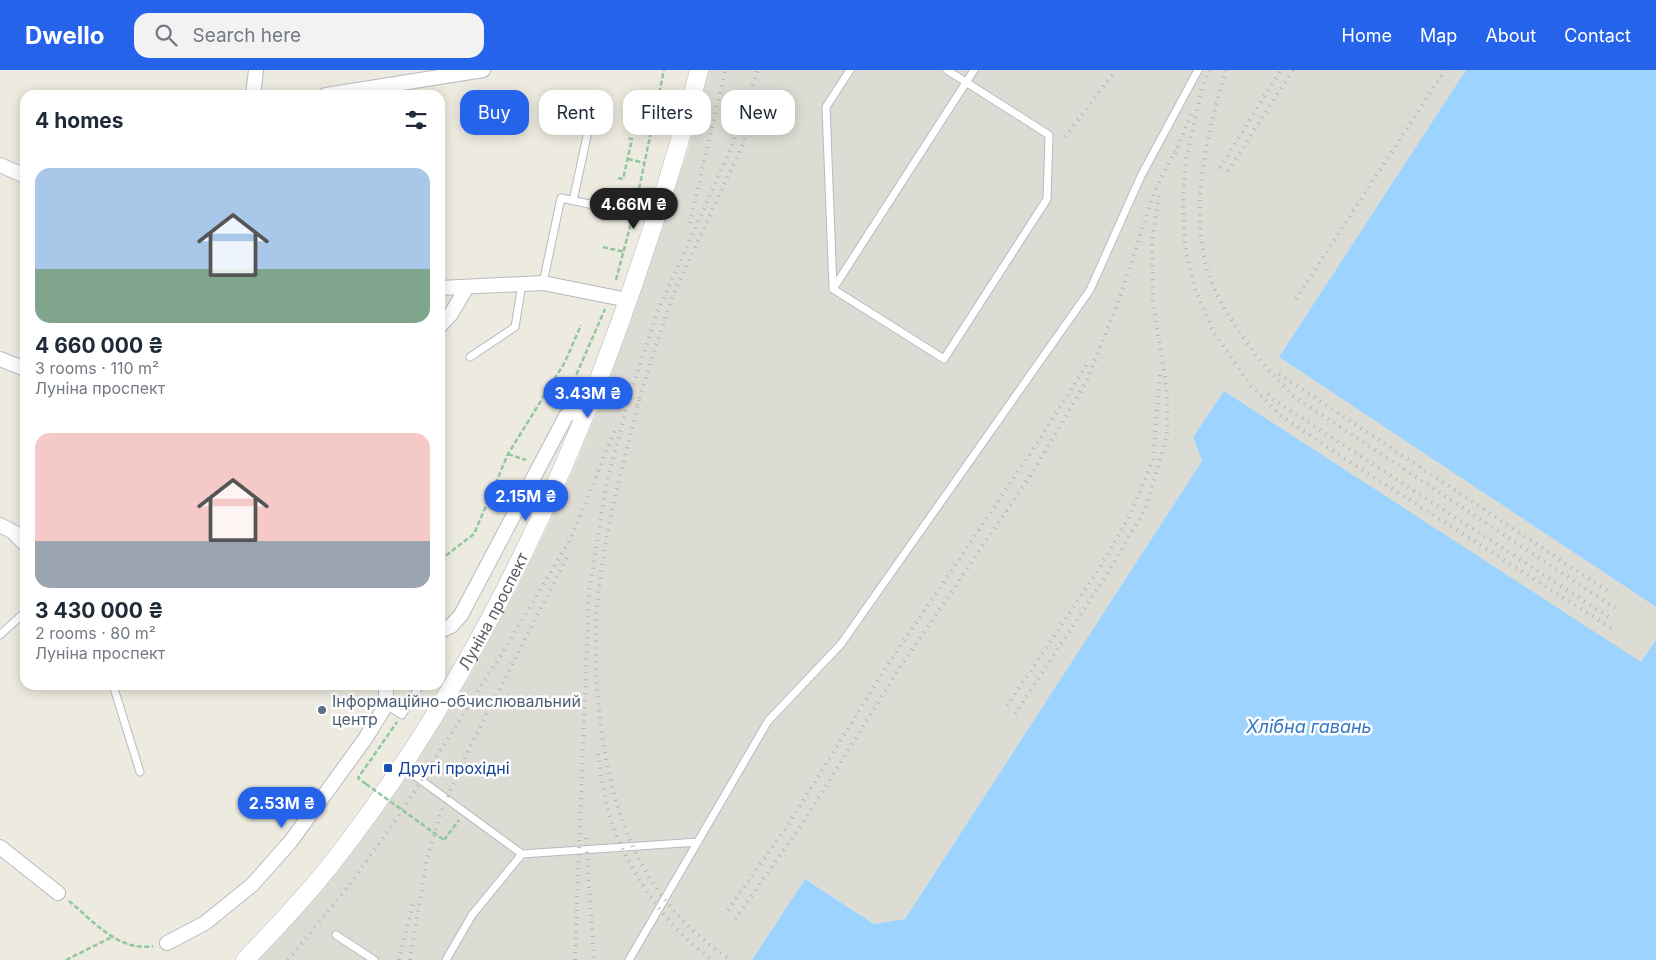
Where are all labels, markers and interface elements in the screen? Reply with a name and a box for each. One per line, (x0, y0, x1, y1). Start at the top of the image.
search box (134, 13, 484, 58)
text: Dwello (25, 21, 104, 50)
icon: search (152, 21, 180, 49)
text: Search here (192, 24, 301, 47)
text: Home (1342, 25, 1392, 46)
text: Map (1420, 25, 1457, 46)
text: About (1485, 25, 1536, 46)
text: Contact (1564, 25, 1631, 46)
chip: Buy (460, 90, 529, 135)
chip: Rent (539, 90, 613, 135)
chip: Filters (623, 90, 711, 135)
chip: New (721, 90, 795, 135)
icon: filters (402, 106, 430, 134)
text: 4 homes (35, 108, 124, 133)
pin: 4.66M ₴ (588, 188, 680, 230)
text: 4.66M ₴ (601, 194, 667, 214)
icon: home (188, 200, 278, 290)
text: 4 660 000 ₴ (35, 333, 164, 358)
text: 3 rooms · 110 m² (35, 358, 159, 378)
pin: 3.43M ₴ (542, 376, 634, 419)
text: Луніна проспект (35, 378, 165, 398)
text: 3.43M ₴ (555, 383, 622, 403)
icon: home (188, 465, 278, 555)
pin: 2.15M ₴ (480, 480, 572, 522)
text: 2.15M ₴ (495, 486, 557, 506)
street label: Луніна проспект (454, 549, 533, 673)
text: 3 430 000 ₴ (35, 598, 163, 623)
text: 2 rooms · 80 m² (35, 623, 156, 643)
text: Луніна проспект (35, 643, 165, 663)
place label: Інформаційно-обчислювальний центр (332, 691, 581, 729)
marker: Інформаційно-обчислювальний центр (316, 704, 328, 716)
water label: Хлібна гавань (1245, 716, 1372, 737)
place label: Другі прохідні (398, 758, 510, 778)
marker: Другі прохідні (382, 762, 394, 774)
pin: 2.53M ₴ (236, 786, 328, 829)
text: 2.53M ₴ (249, 793, 315, 813)

